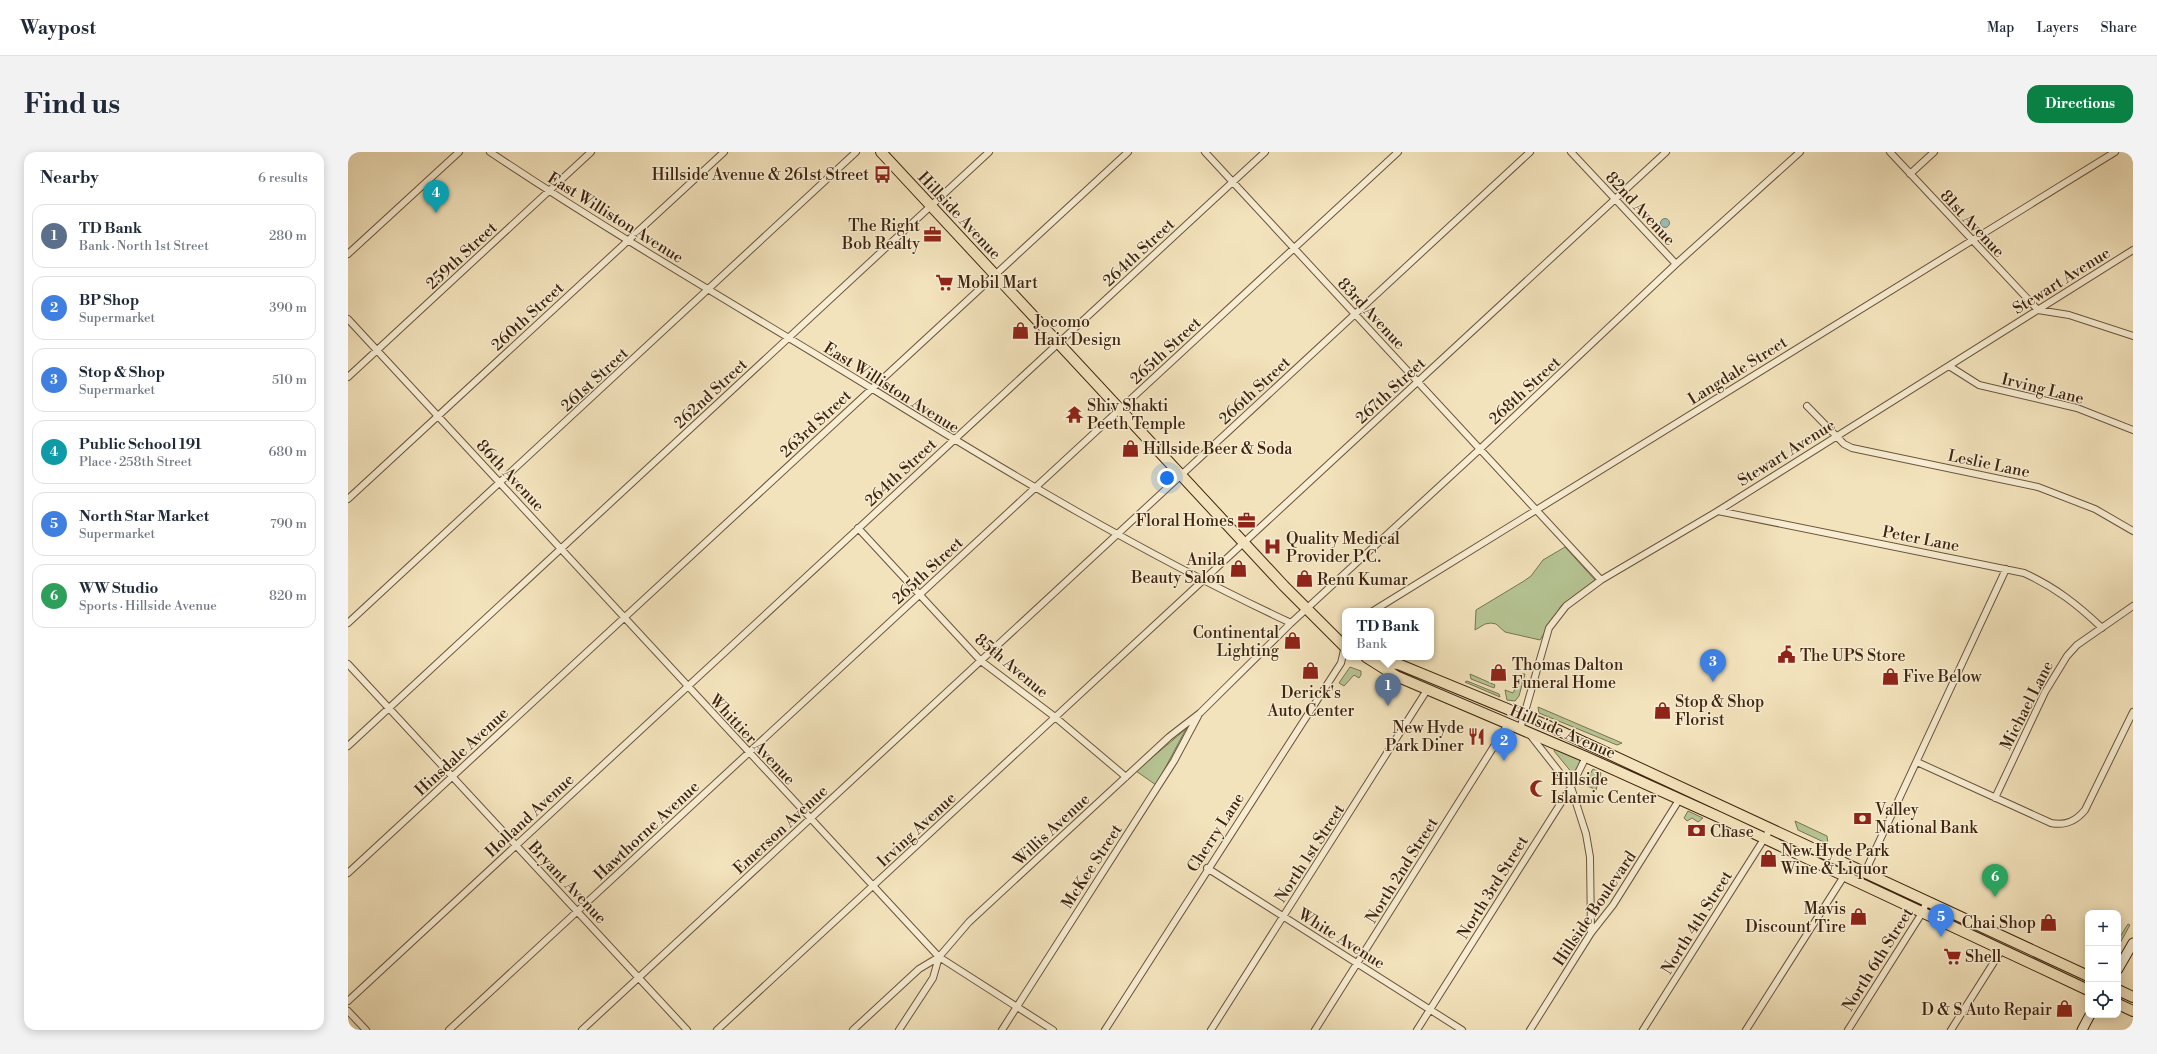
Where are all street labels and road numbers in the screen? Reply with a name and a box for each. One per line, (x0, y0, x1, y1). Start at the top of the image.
street label: East Williston Avenue (544, 168, 687, 268)
street label: Hillside Avenue (913, 168, 1005, 264)
street label: 82nd Avenue (1601, 168, 1679, 250)
street label: 81st Avenue (1936, 186, 2009, 262)
street label: 264th Street (1099, 214, 1179, 291)
street label: 259th Street (422, 218, 502, 294)
street label: Stewart Avenue (2009, 243, 2114, 319)
street label: 83rd Avenue (1333, 274, 1409, 354)
street label: 260th Street (487, 278, 568, 355)
street label: 265th Street (1126, 313, 1206, 389)
street label: Langdale Street (1684, 332, 1791, 409)
street label: East Williston Avenue (820, 338, 963, 438)
street label: 261st Street (557, 343, 633, 416)
street label: 266th Street (1215, 352, 1295, 429)
street label: 268th Street (1485, 352, 1565, 429)
street label: 267th Street (1352, 353, 1430, 428)
street label: 262nd Street (670, 354, 752, 433)
street label: Irving Lane (1999, 369, 2086, 409)
street label: 263rd Street (776, 385, 856, 462)
street label: Stewart Avenue (1734, 415, 1839, 491)
street label: 264th Street (861, 434, 941, 511)
street label: 86th Avenue (472, 436, 549, 516)
street label: Leslie Lane (1946, 446, 2032, 482)
street label: Peter Lane (1881, 522, 1961, 556)
street label: 265th Street (888, 533, 968, 609)
street label: 85th Avenue (970, 629, 1052, 702)
street label: Michael Lane (1996, 658, 2058, 753)
street label: Whittier Avenue (704, 689, 799, 789)
street label: Hillside Avenue (1507, 701, 1619, 763)
street label: Hinsdale Avenue (411, 703, 513, 800)
street label: Holland Avenue (481, 770, 578, 862)
street label: Hawthorne Avenue (590, 777, 704, 885)
street label: Emerson Avenue (729, 781, 832, 879)
street label: Irving Avenue (873, 788, 960, 871)
street label: Willis Avenue (1009, 789, 1094, 871)
street label: Cherry Lane (1183, 789, 1249, 876)
street label: North 1st Street (1271, 800, 1349, 906)
street label: North 2nd Street (1361, 814, 1443, 927)
street label: McKee Street (1057, 820, 1127, 913)
street label: North 3rd Street (1453, 832, 1533, 943)
street label: Bryant Avenue (523, 836, 611, 928)
street label: Hillside Boulevard (1549, 847, 1641, 970)
street label: North 4th Street (1657, 867, 1737, 978)
street label: White Avenue (1293, 904, 1389, 974)
street label: North 6th Street (1838, 904, 1918, 1015)

